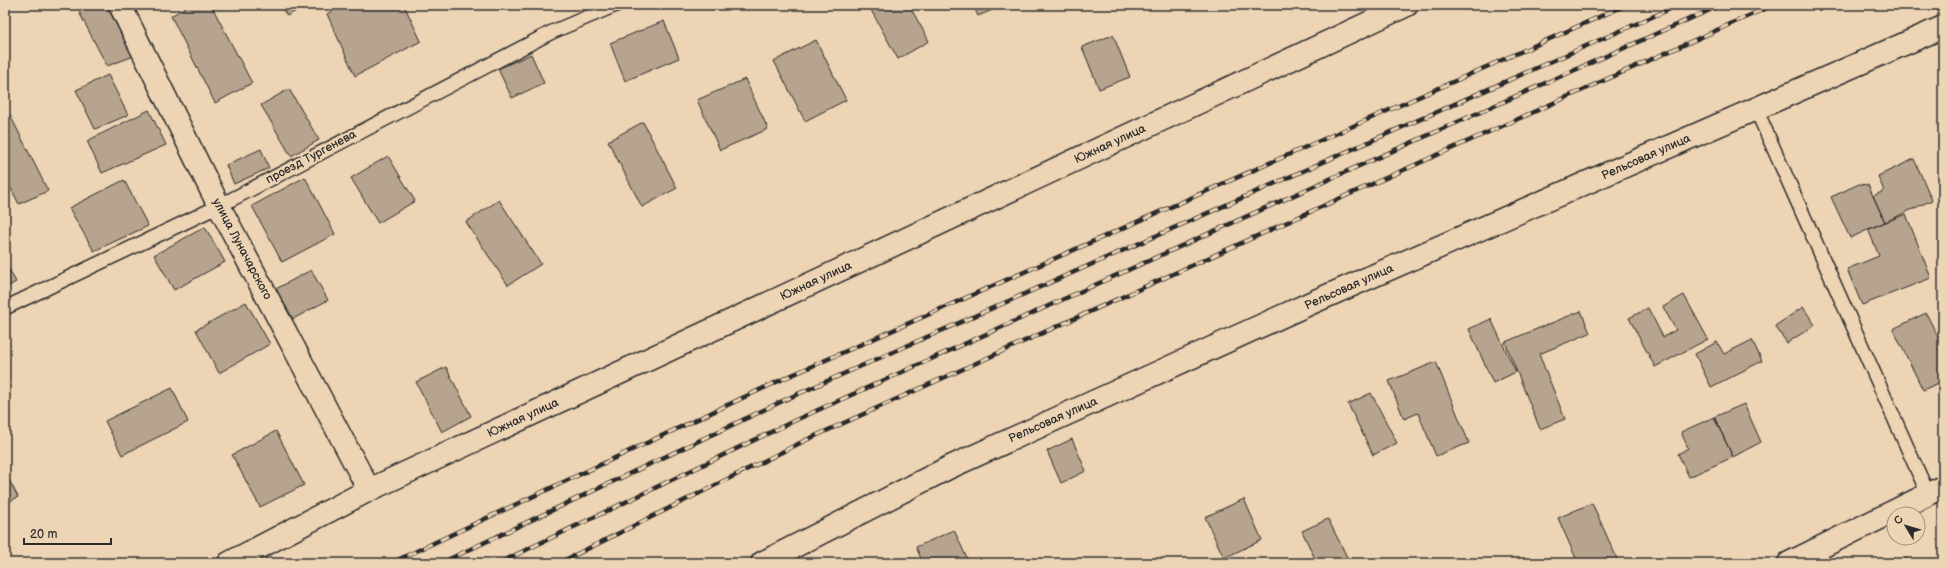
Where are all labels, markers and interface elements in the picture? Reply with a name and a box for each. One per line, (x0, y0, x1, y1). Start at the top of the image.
street label: Южная улица (1072, 121, 1148, 167)
street label: проезд Тургенева (263, 127, 359, 187)
street label: Рельсовая улица (1599, 131, 1693, 183)
street label: улица Луначарского (209, 196, 275, 302)
street label: Южная улица (778, 258, 854, 304)
street label: Рельсовая улица (1302, 261, 1396, 313)
street label: Рельсовая улица (1006, 394, 1100, 446)
street label: Южная улица (485, 395, 561, 441)
north arrow (1886, 506, 1926, 546)
text: С (1891, 513, 1906, 527)
scale bar (24, 520, 111, 546)
text: 20 m (30, 527, 57, 542)

